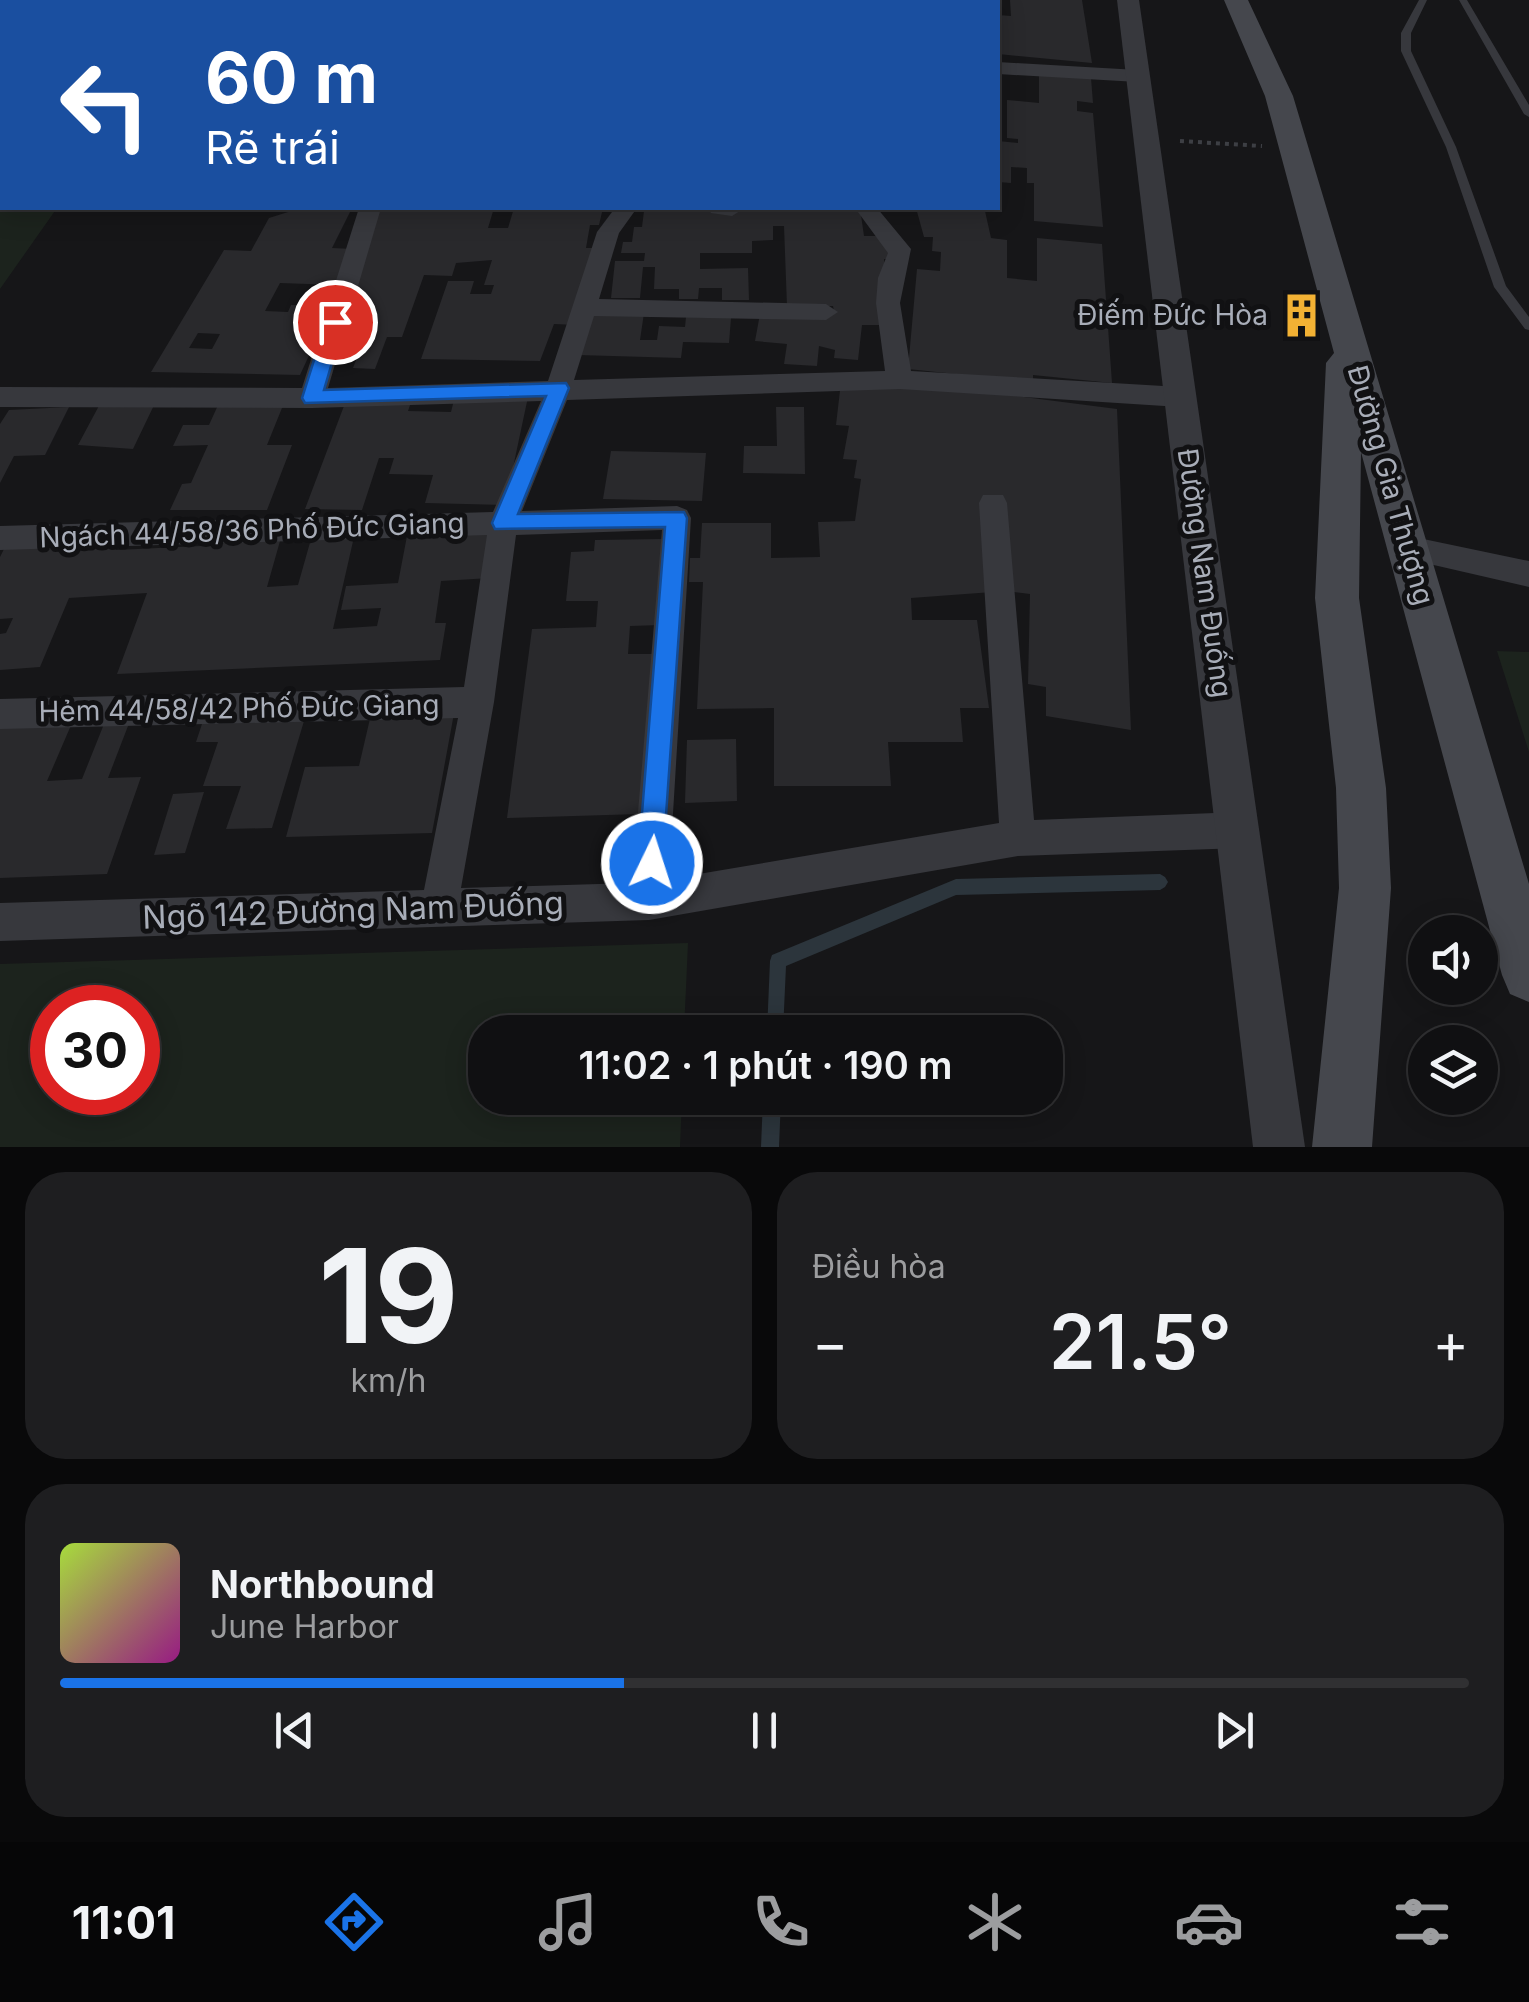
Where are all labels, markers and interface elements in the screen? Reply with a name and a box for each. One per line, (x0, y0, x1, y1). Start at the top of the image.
text: 60 m (205, 35, 378, 120)
icon: left (40, 40, 170, 170)
text: Rẽ trái (205, 120, 340, 175)
pin (293, 280, 378, 365)
building icon: Điếm Đức Hòa (1277, 291, 1325, 339)
icon: arrive (308, 295, 363, 350)
place label: Điếm Đức Hòa (1077, 298, 1268, 332)
street label: Đường Gia Thượng (1341, 361, 1441, 609)
street label: Đường Nam Đuống (1171, 446, 1239, 700)
street label: Ngách 44/58/36 Phố Đức Giang (39, 506, 465, 554)
street label: Hẻm 44/58/42 Phố Đức Giang (38, 688, 440, 728)
position arrow (600, 811, 704, 915)
street label: Ngõ 142 Đường Nam Đuống (142, 883, 564, 937)
map controls (1408, 915, 1498, 1115)
button: sound (1408, 915, 1498, 1005)
speed limit sign: 30 (30, 985, 160, 1115)
button: layers (1408, 1025, 1498, 1115)
text: 11:02 · 1 phút · 190 m (578, 1042, 953, 1088)
text: 19 (318, 1217, 459, 1374)
text: Điều hòa (812, 1247, 946, 1286)
text: 21.5° (1049, 1296, 1232, 1387)
text: − (812, 1310, 848, 1376)
text: + (1433, 1310, 1469, 1376)
text: km/h (350, 1361, 427, 1400)
text: Northbound (210, 1561, 435, 1607)
text: June Harbor (210, 1607, 399, 1646)
icon: previous (267, 1703, 322, 1758)
icon: pause (737, 1703, 792, 1758)
icon: next (1207, 1703, 1262, 1758)
icon: directions (319, 1887, 389, 1957)
icon: music (533, 1887, 603, 1957)
icon: phone (746, 1887, 816, 1957)
icon: climate (960, 1887, 1030, 1957)
icon: car (1174, 1887, 1244, 1957)
icon: filters (1387, 1887, 1457, 1957)
text: 11:01 (72, 1895, 175, 1950)

